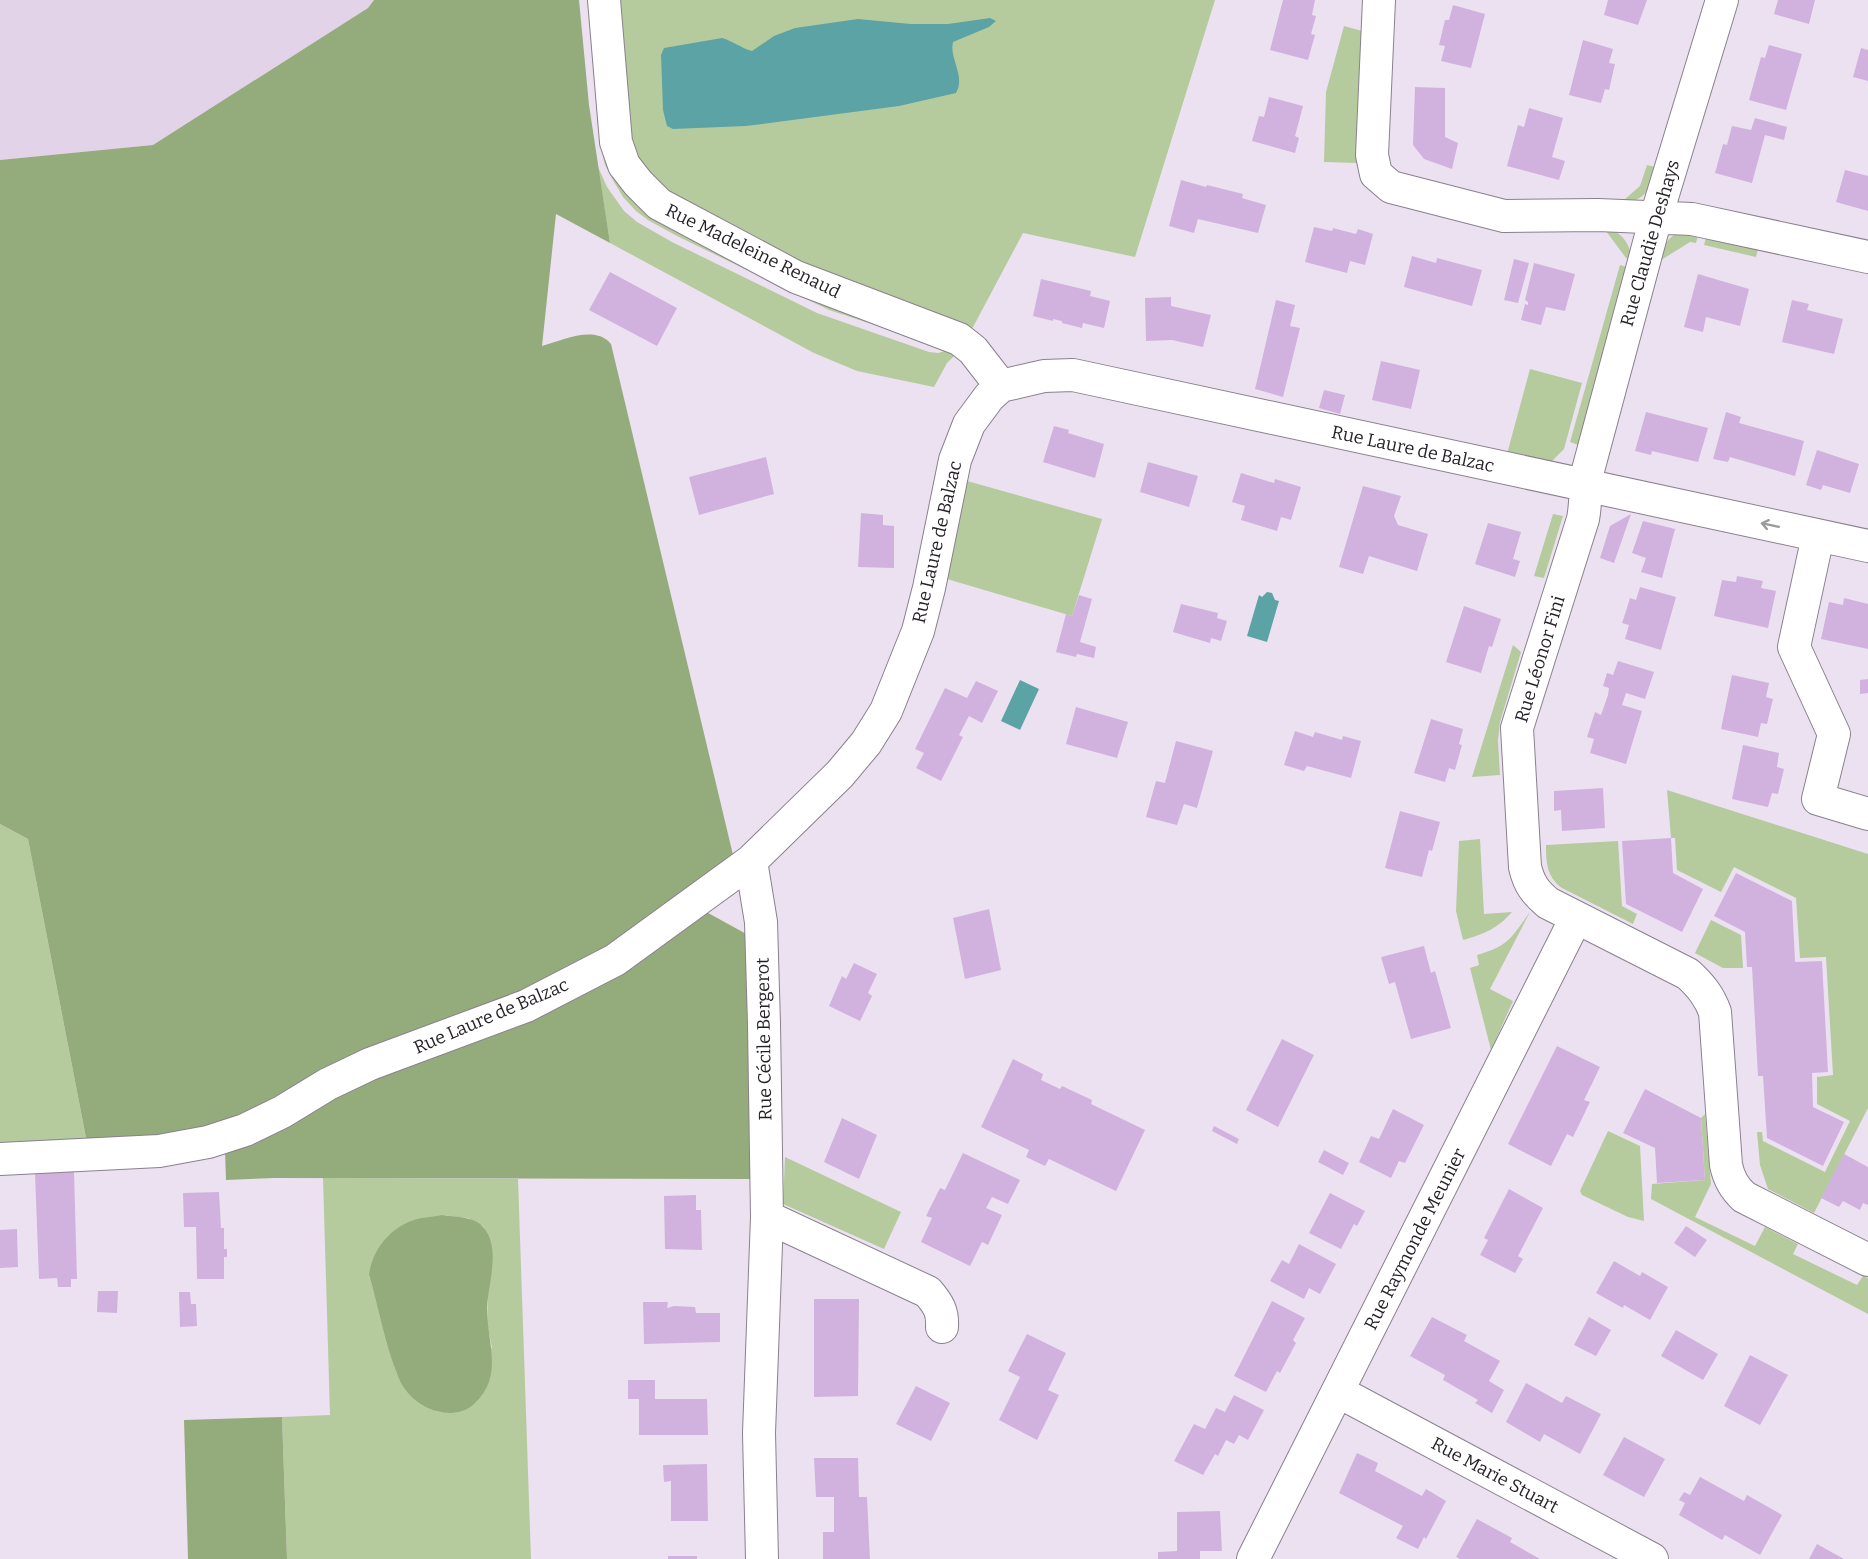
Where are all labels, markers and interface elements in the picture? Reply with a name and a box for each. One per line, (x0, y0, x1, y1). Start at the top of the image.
street label: Rue Claudie Deshays (1616, 157, 1684, 329)
street label: Rue Madeleine Renaud (662, 199, 844, 303)
street label: Rue Laure de Balzac (1330, 421, 1496, 477)
street label: Rue Laure de Balzac (908, 459, 966, 625)
one-way arrow (1760, 519, 1779, 531)
street label: Rue Léonor Fini (1510, 593, 1570, 725)
street label: Rue Cécile Bergerot (752, 957, 776, 1121)
street label: Rue Laure de Balzac (410, 973, 572, 1059)
street label: Rue Raymonde Meunier (1360, 1145, 1470, 1333)
street label: Rue Marie Stuart (1428, 1432, 1563, 1518)

